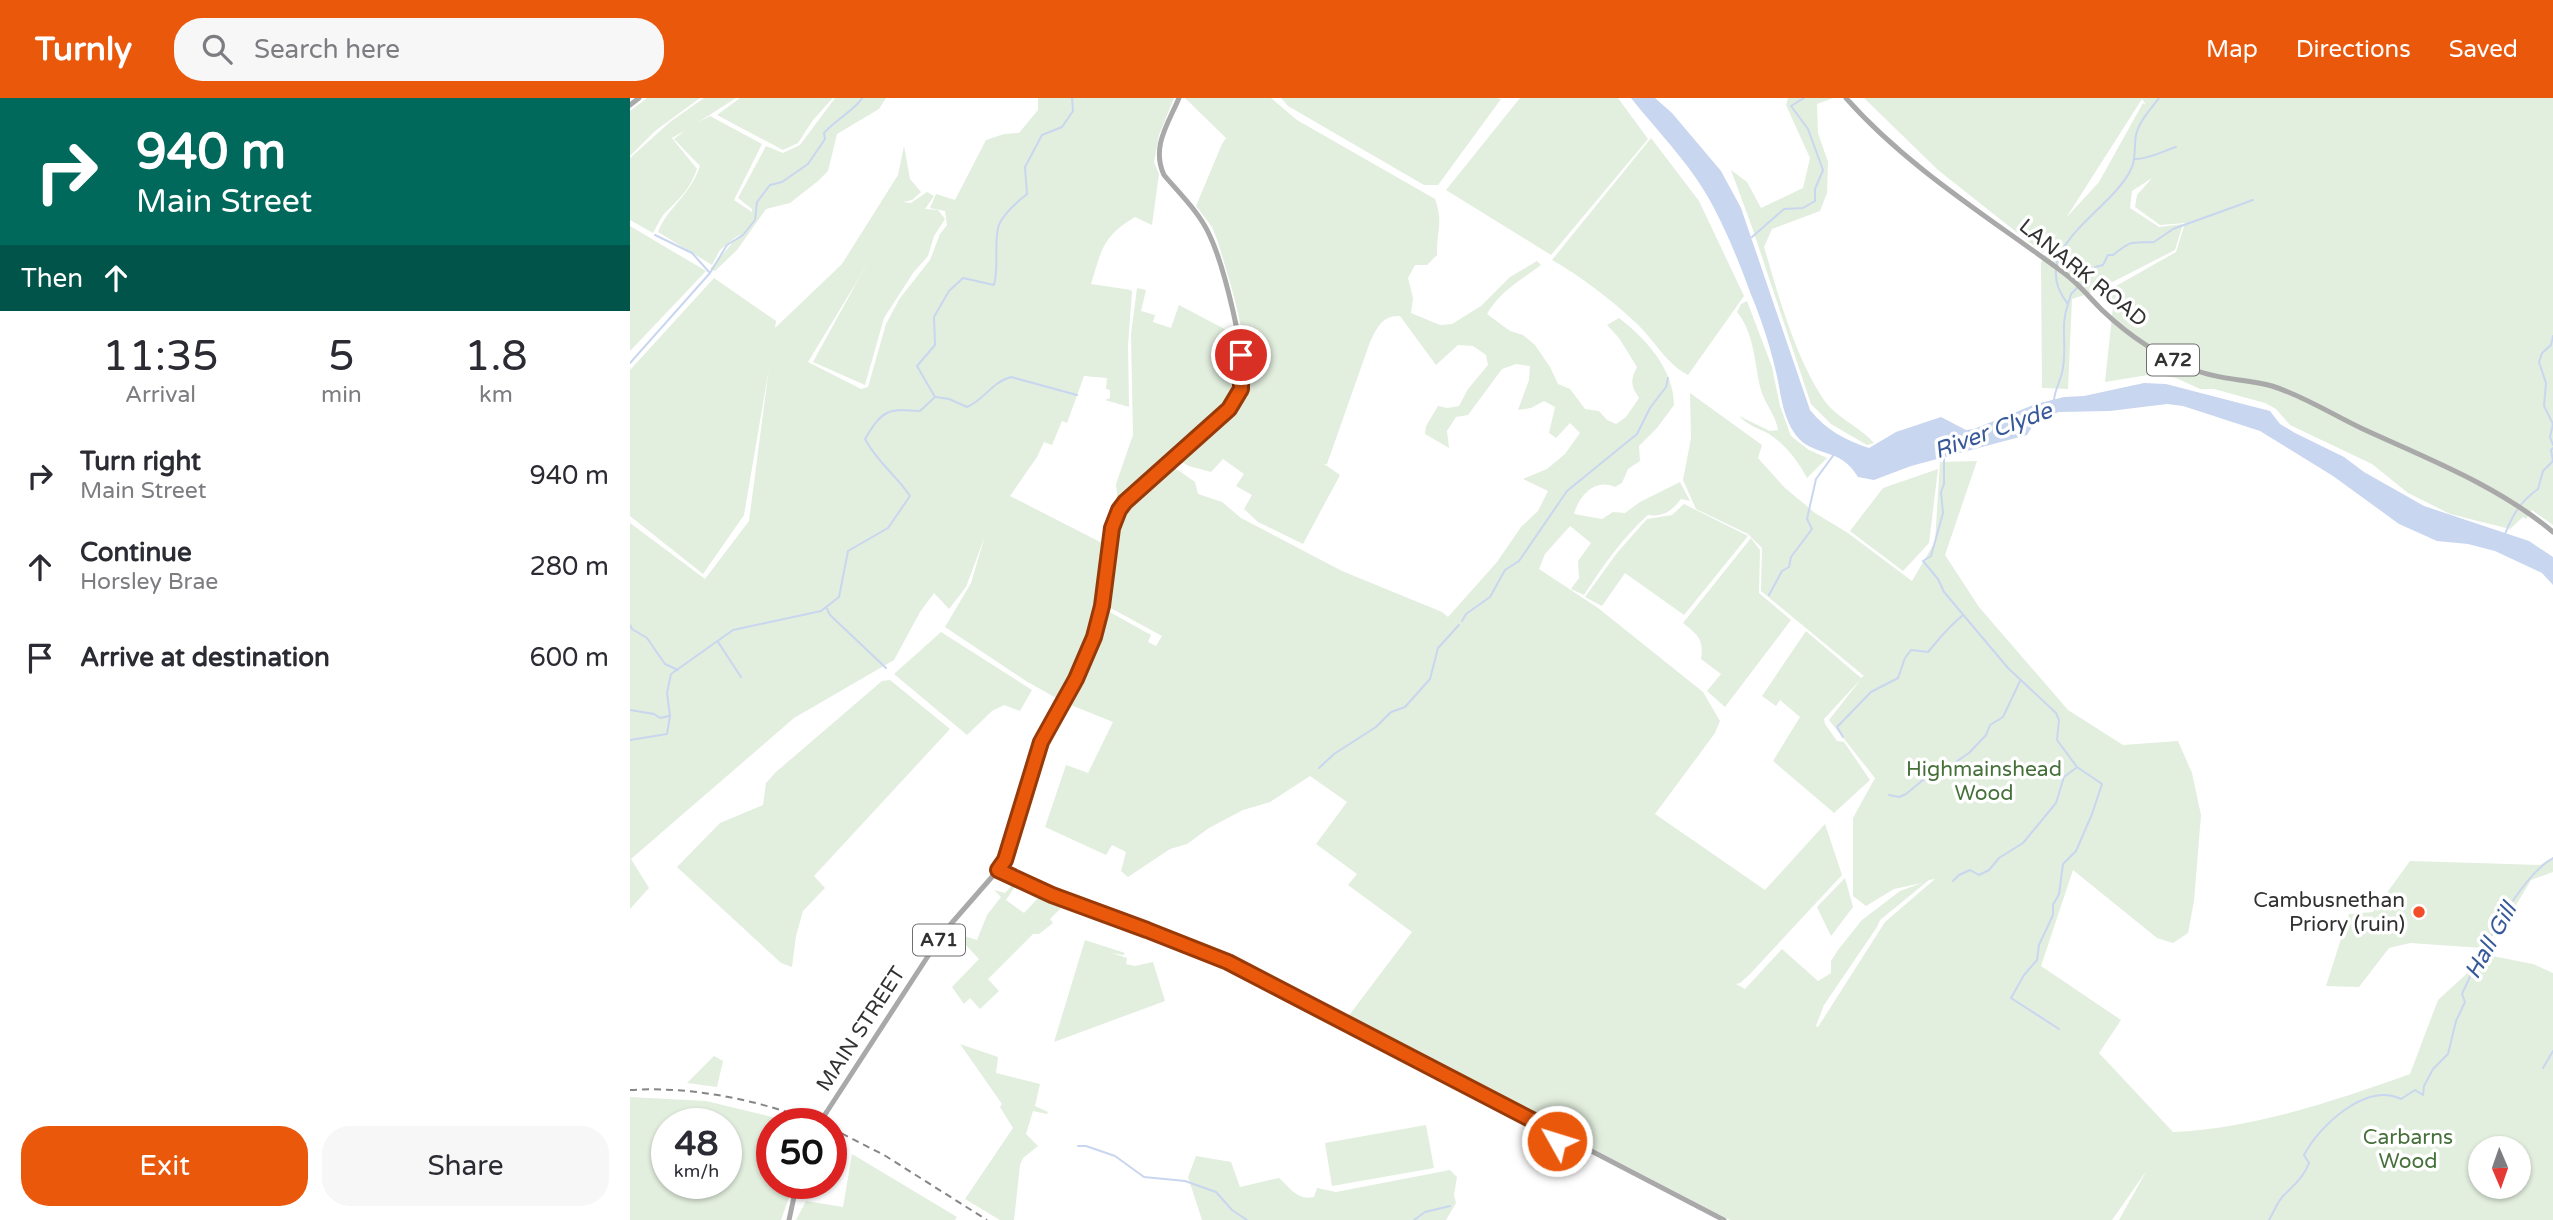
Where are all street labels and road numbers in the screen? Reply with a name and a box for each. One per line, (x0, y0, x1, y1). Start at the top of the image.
street label: LANARK ROAD (2014, 214, 2152, 332)
road number: A72 (2147, 344, 2199, 376)
road number: A71 (913, 925, 965, 956)
street label: MAIN STREET (811, 962, 911, 1096)

